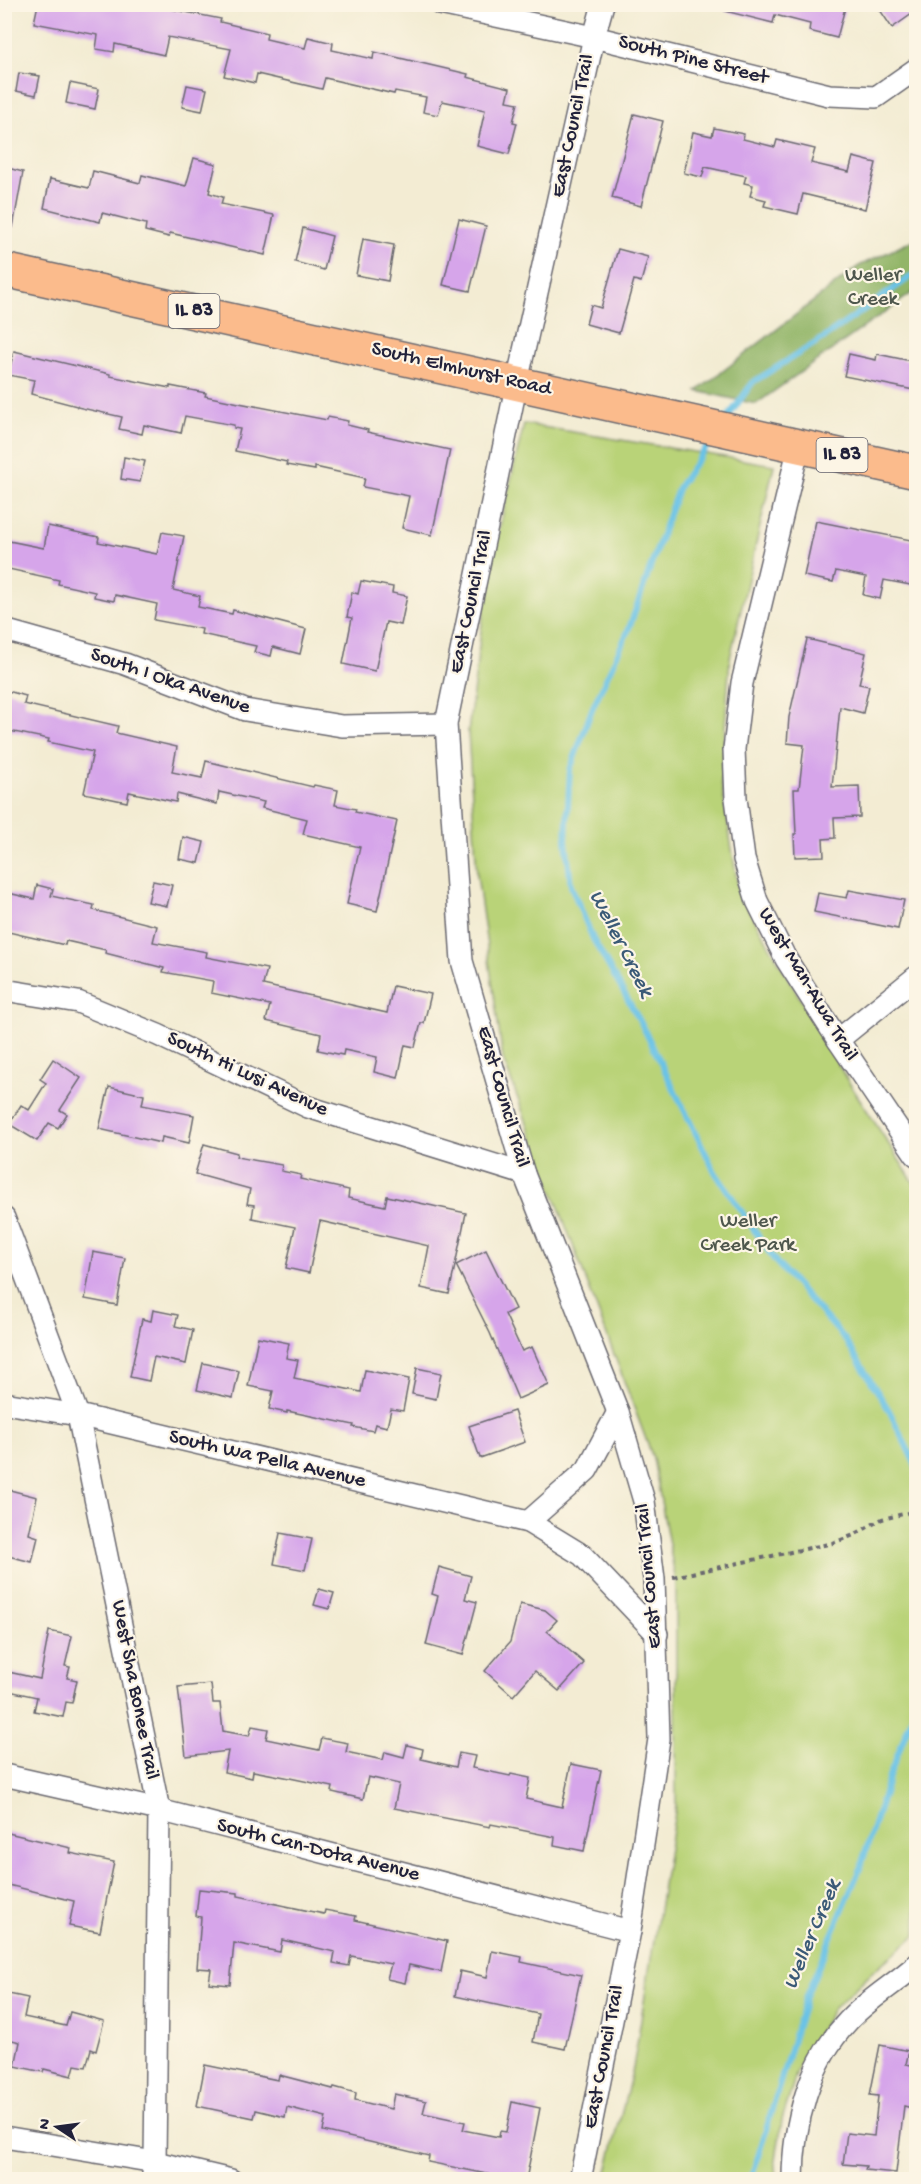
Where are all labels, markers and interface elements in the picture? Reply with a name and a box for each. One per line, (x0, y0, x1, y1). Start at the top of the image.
street label: South Pine Street (616, 30, 773, 92)
street label: East Council Trail (547, 52, 601, 200)
park label: Weller Creek (845, 264, 903, 313)
road number: IL 83 (168, 294, 220, 328)
street label: South Elmhurst Road (369, 337, 555, 403)
road number: IL 83 (816, 438, 868, 472)
street label: East Council Trail (445, 528, 499, 676)
street label: South I Oka Avenue (87, 643, 254, 721)
water label: Weller Creek (582, 886, 659, 1004)
street label: West Man-Awa Trail (751, 904, 863, 1066)
street label: East Council Trail (470, 1023, 534, 1171)
street label: South Hi Lusi Avenue (163, 1027, 333, 1124)
park label: Weller Creek Park (701, 1210, 798, 1259)
street label: South Wa Pella Avenue (166, 1425, 369, 1495)
street label: East Council Trail (631, 1502, 669, 1650)
street label: West Sha Bonee Trail (104, 1598, 164, 1782)
street label: South Can-Dota Avenue (214, 1814, 423, 1889)
water label: Weller Creek (778, 1874, 849, 1994)
street label: East Council Trail (579, 1983, 631, 2131)
north arrow (27, 2097, 87, 2157)
text: N (35, 2117, 56, 2132)

